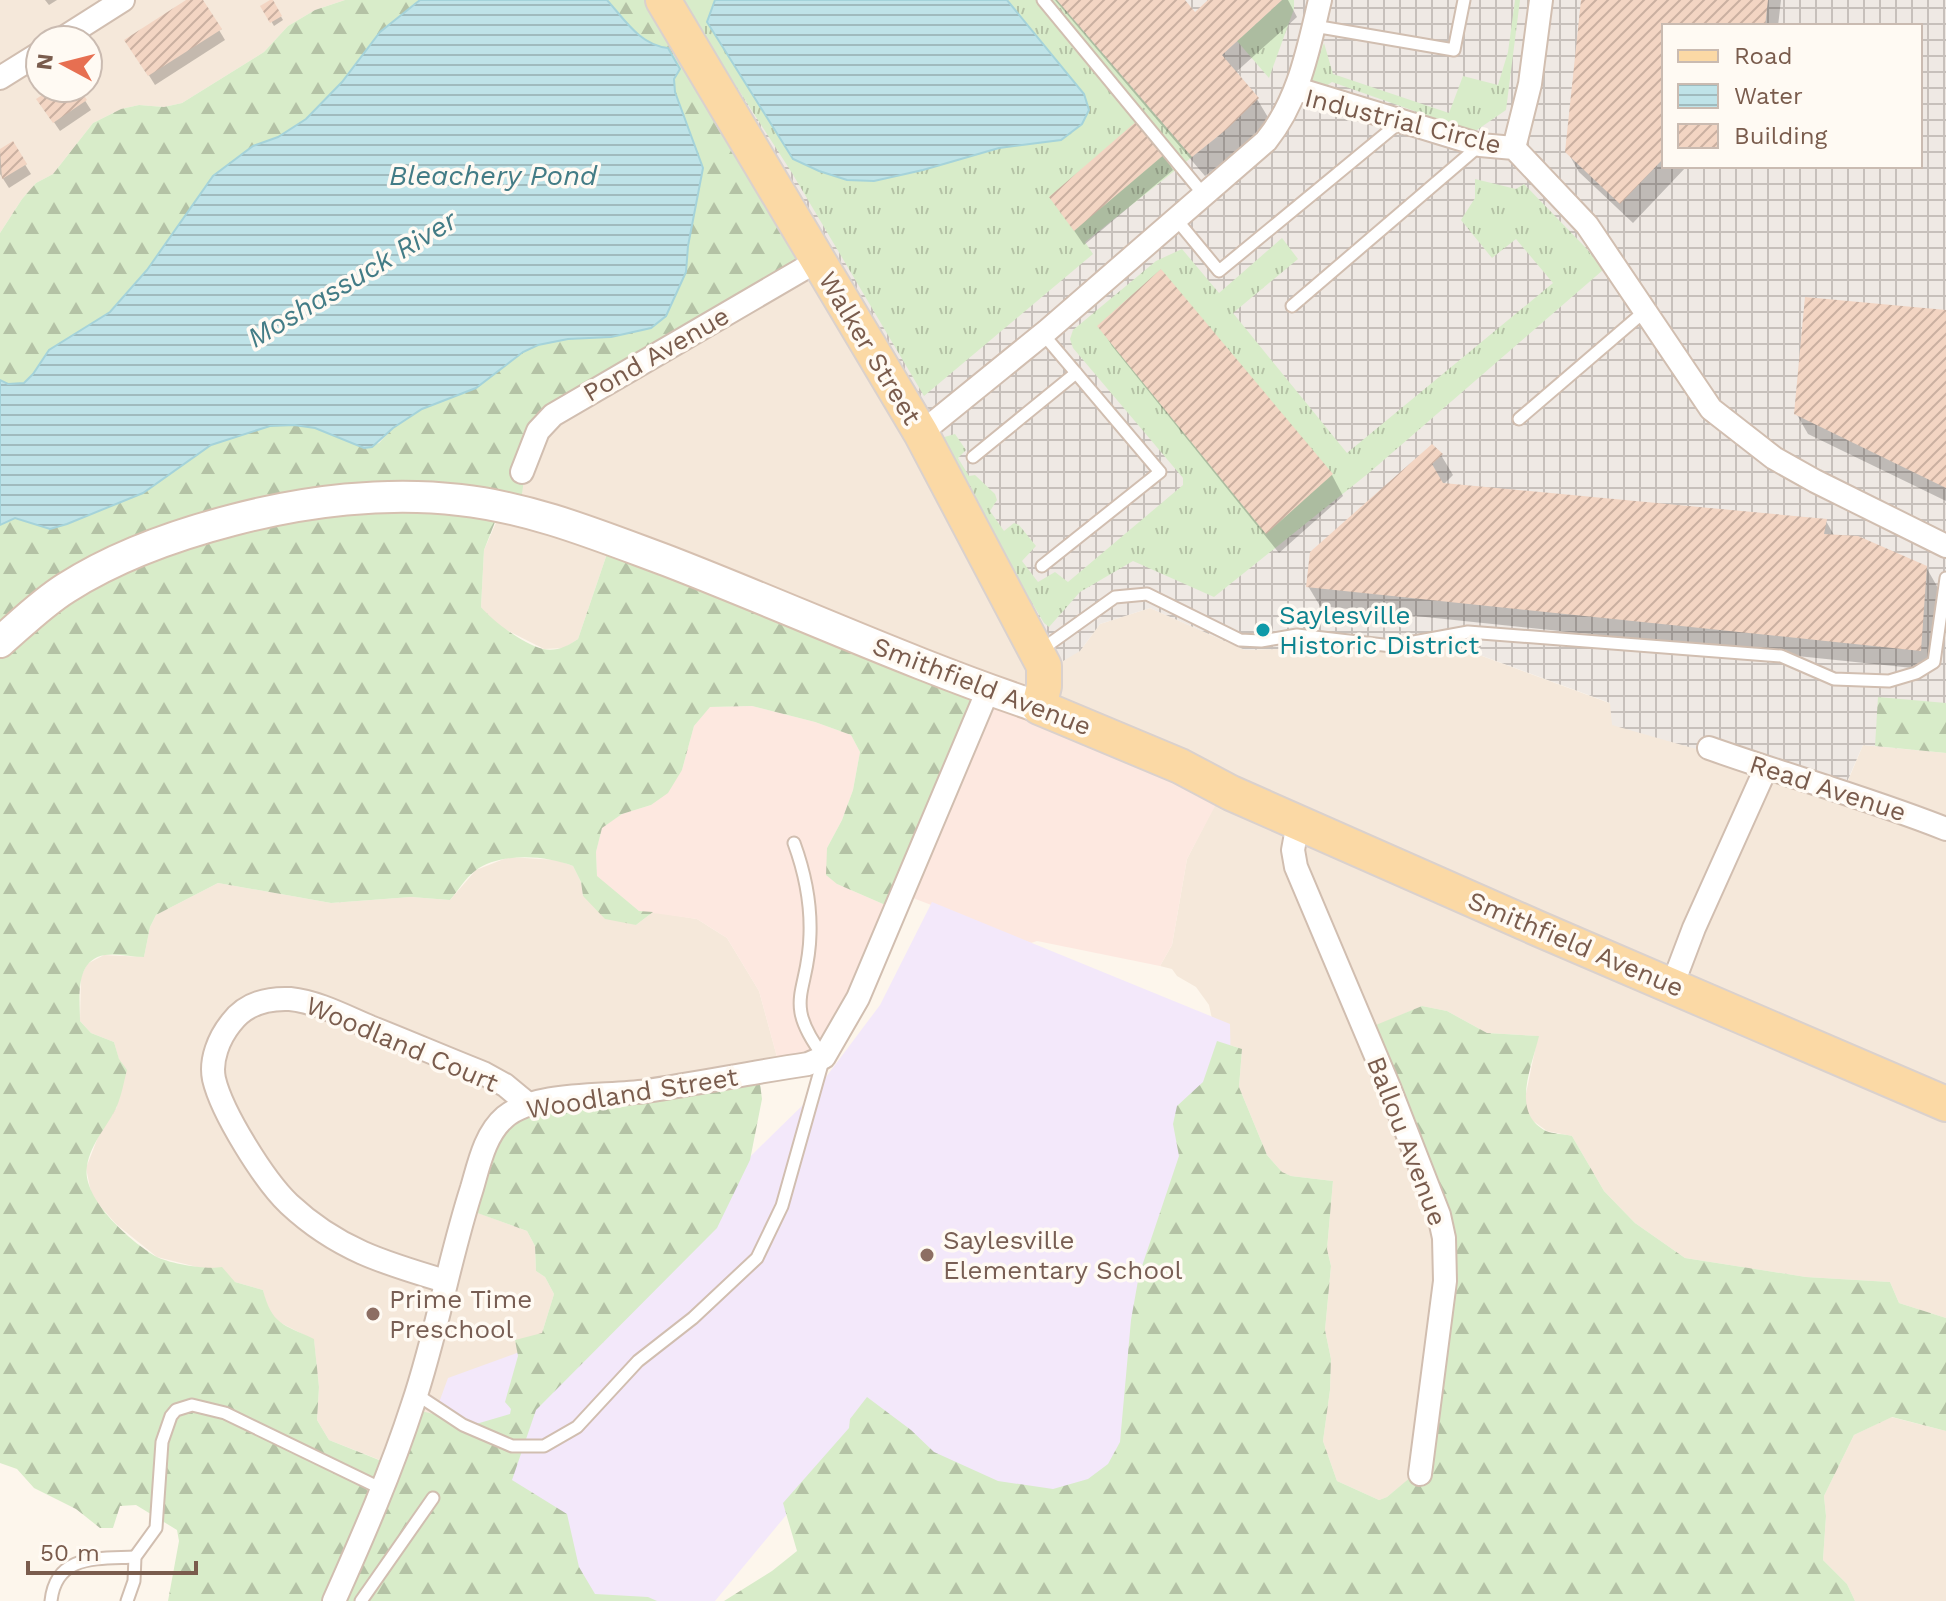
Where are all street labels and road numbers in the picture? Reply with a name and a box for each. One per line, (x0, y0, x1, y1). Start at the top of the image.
street label: Industrial Circle (1302, 82, 1504, 160)
street label: Walker Street (813, 266, 927, 430)
street label: Pond Avenue (578, 300, 734, 408)
street label: Smithfield Avenue (869, 631, 1095, 741)
street label: Read Avenue (1746, 749, 1910, 827)
street label: Smithfield Avenue (1464, 885, 1688, 1003)
street label: Woodland Court (301, 990, 503, 1098)
street label: Ballou Avenue (1361, 1052, 1453, 1230)
street label: Woodland Street (524, 1061, 740, 1125)

